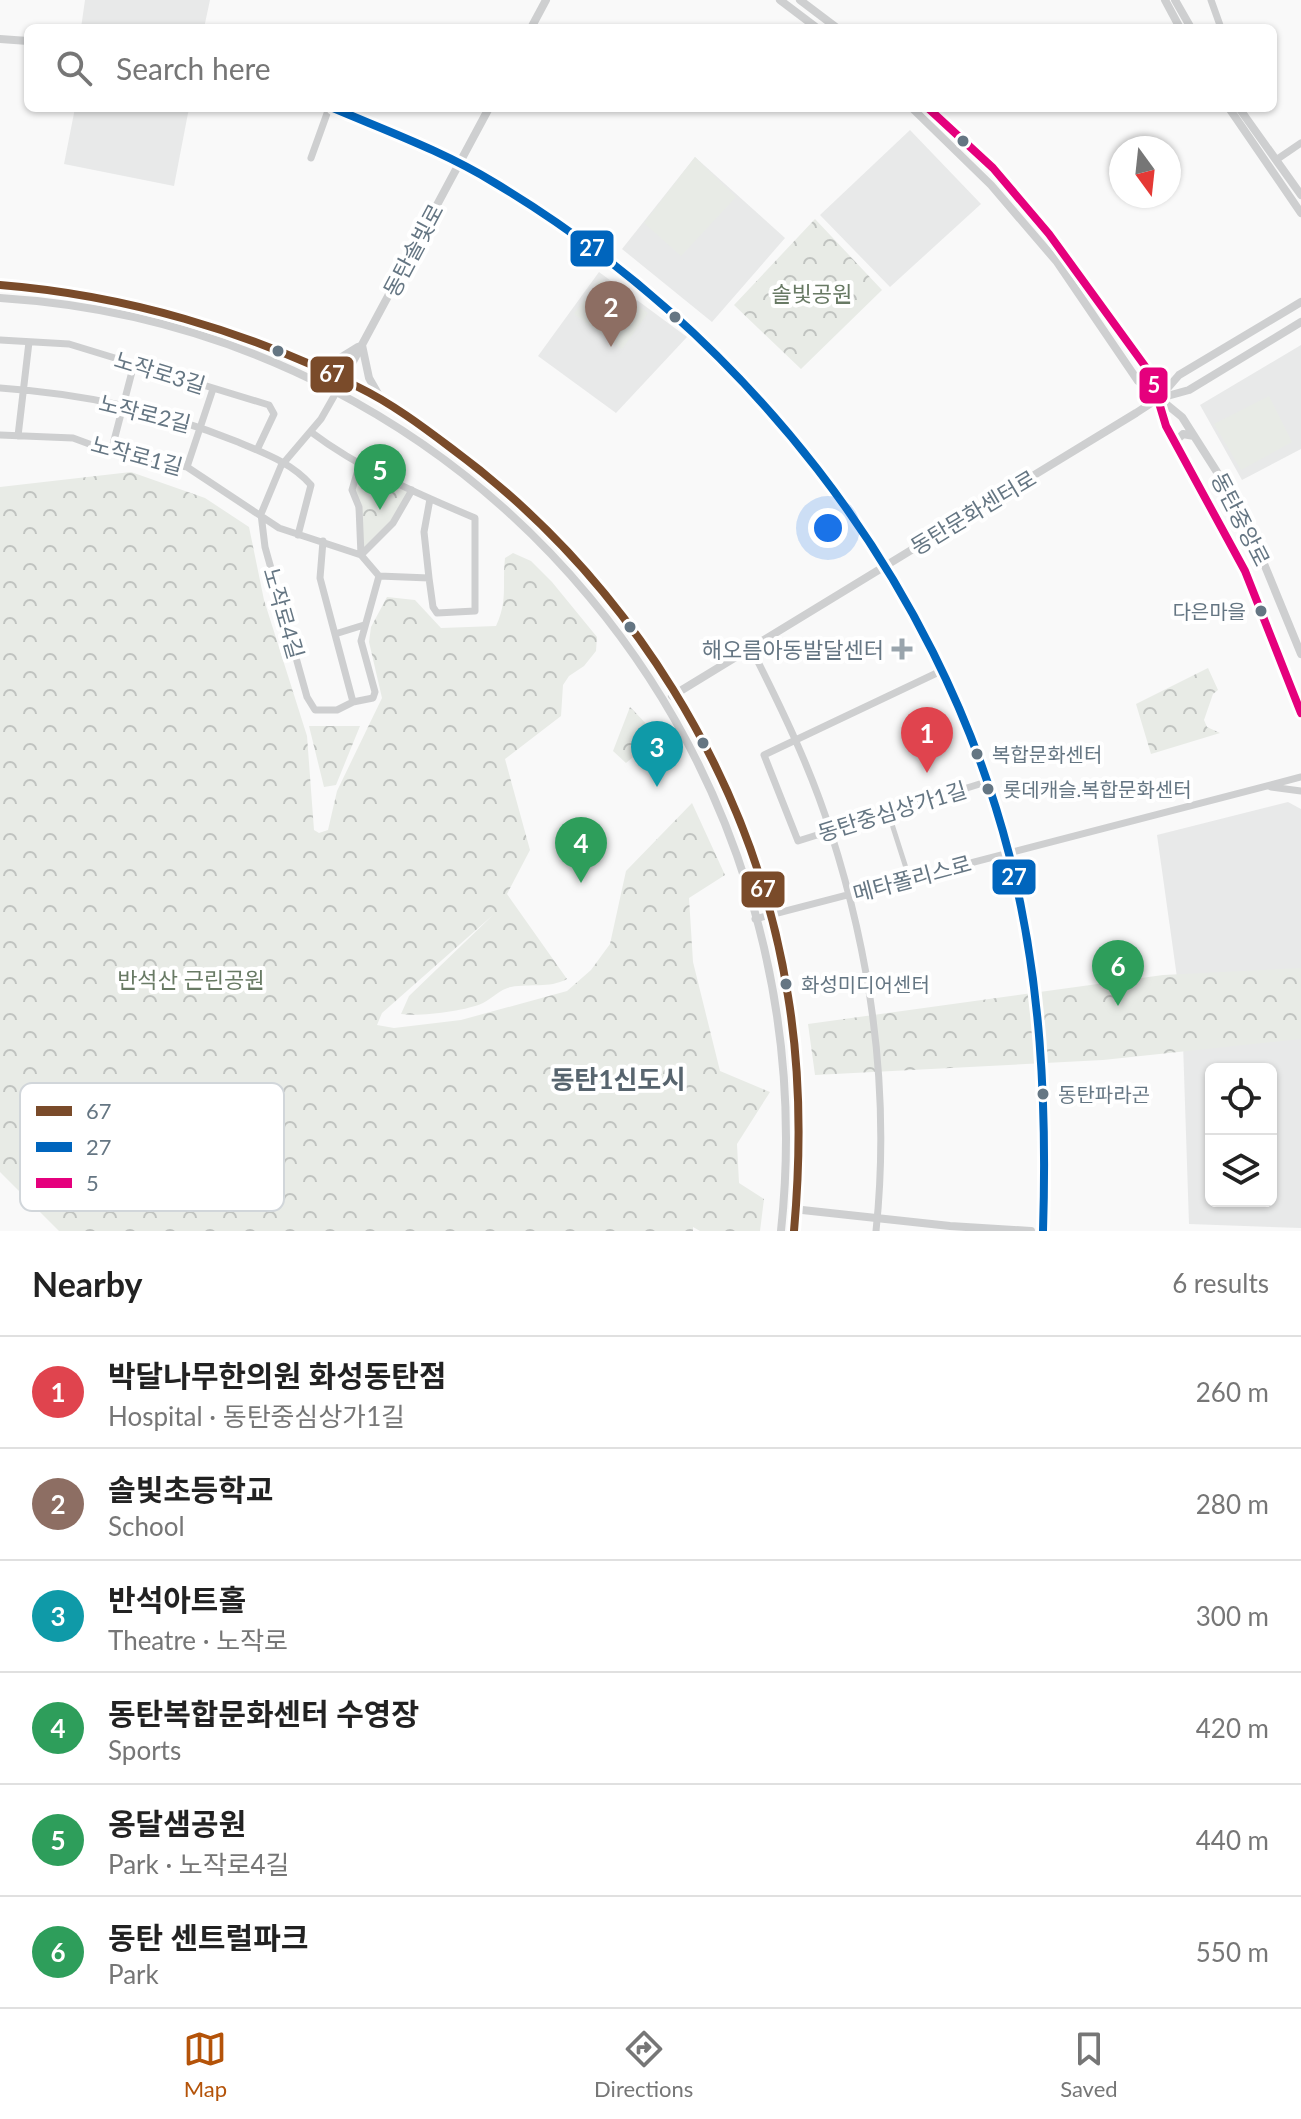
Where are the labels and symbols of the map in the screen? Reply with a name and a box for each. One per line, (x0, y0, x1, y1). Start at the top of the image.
unlabelled marker (955, 133, 971, 149)
north arrow (1109, 136, 1181, 208)
street label: 동탄솔빛로 (377, 199, 449, 301)
line badge: 27 (569, 229, 615, 268)
text: 27 (579, 234, 605, 261)
park label: 솔빛공원 (772, 280, 852, 307)
pin: 2 (585, 281, 637, 347)
unlabelled marker (667, 309, 683, 325)
unlabelled marker (270, 343, 286, 359)
street label: 노작로3길 (111, 345, 209, 399)
line badge: 67 (309, 355, 355, 394)
text: 67 (319, 360, 345, 387)
line badge: 5 (1138, 366, 1169, 405)
text: 5 (1148, 371, 1160, 398)
street label: 노작로2길 (96, 389, 194, 437)
street label: 노작로1길 (88, 430, 186, 480)
pin: 5 (354, 444, 406, 510)
street label: 동탄문화센터로 (905, 464, 1041, 560)
street label: 동탄중앙로 (1206, 468, 1276, 570)
your location (808, 508, 848, 548)
street label: 노작로4길 (258, 564, 310, 662)
place label: 다은마을 (1172, 599, 1246, 623)
marker: 다은마을 (1253, 603, 1269, 619)
unlabelled marker (622, 619, 638, 635)
place label: 해오름아동발달센터 (702, 636, 884, 663)
marker: 해오름아동발달센터 (891, 638, 913, 660)
pin: 1 (901, 707, 953, 773)
pin: 3 (631, 721, 683, 787)
unlabelled marker (695, 735, 711, 751)
place label: 복합문화센터 (992, 742, 1102, 766)
marker: 복합문화센터 (969, 746, 985, 762)
street label: 동탄중심상가1길 (814, 776, 970, 846)
place label: 롯데캐슬.복합문화센터 (1003, 777, 1192, 801)
marker: 롯데캐슬.복합문화센터 (980, 781, 996, 797)
pin: 4 (555, 817, 607, 883)
street label: 메타폴리스로 (850, 849, 974, 907)
line badge: 27 (991, 858, 1037, 896)
text: 27 (1001, 863, 1027, 890)
line badge: 67 (740, 870, 786, 909)
text: 67 (750, 875, 776, 902)
pin: 6 (1092, 940, 1144, 1006)
park label: 반석산 근린공원 (117, 966, 265, 993)
place label: 화성미디어센터 (801, 972, 930, 996)
marker: 화성미디어센터 (778, 976, 794, 992)
district label: 동탄1신도시 (551, 1063, 685, 1095)
place label: 동탄파라곤 (1058, 1082, 1150, 1106)
legend (20, 1083, 284, 1211)
marker: 동탄파라곤 (1035, 1086, 1051, 1102)
text: 67 (86, 1097, 112, 1124)
text: 27 (86, 1133, 112, 1160)
text: 5 (86, 1169, 99, 1196)

